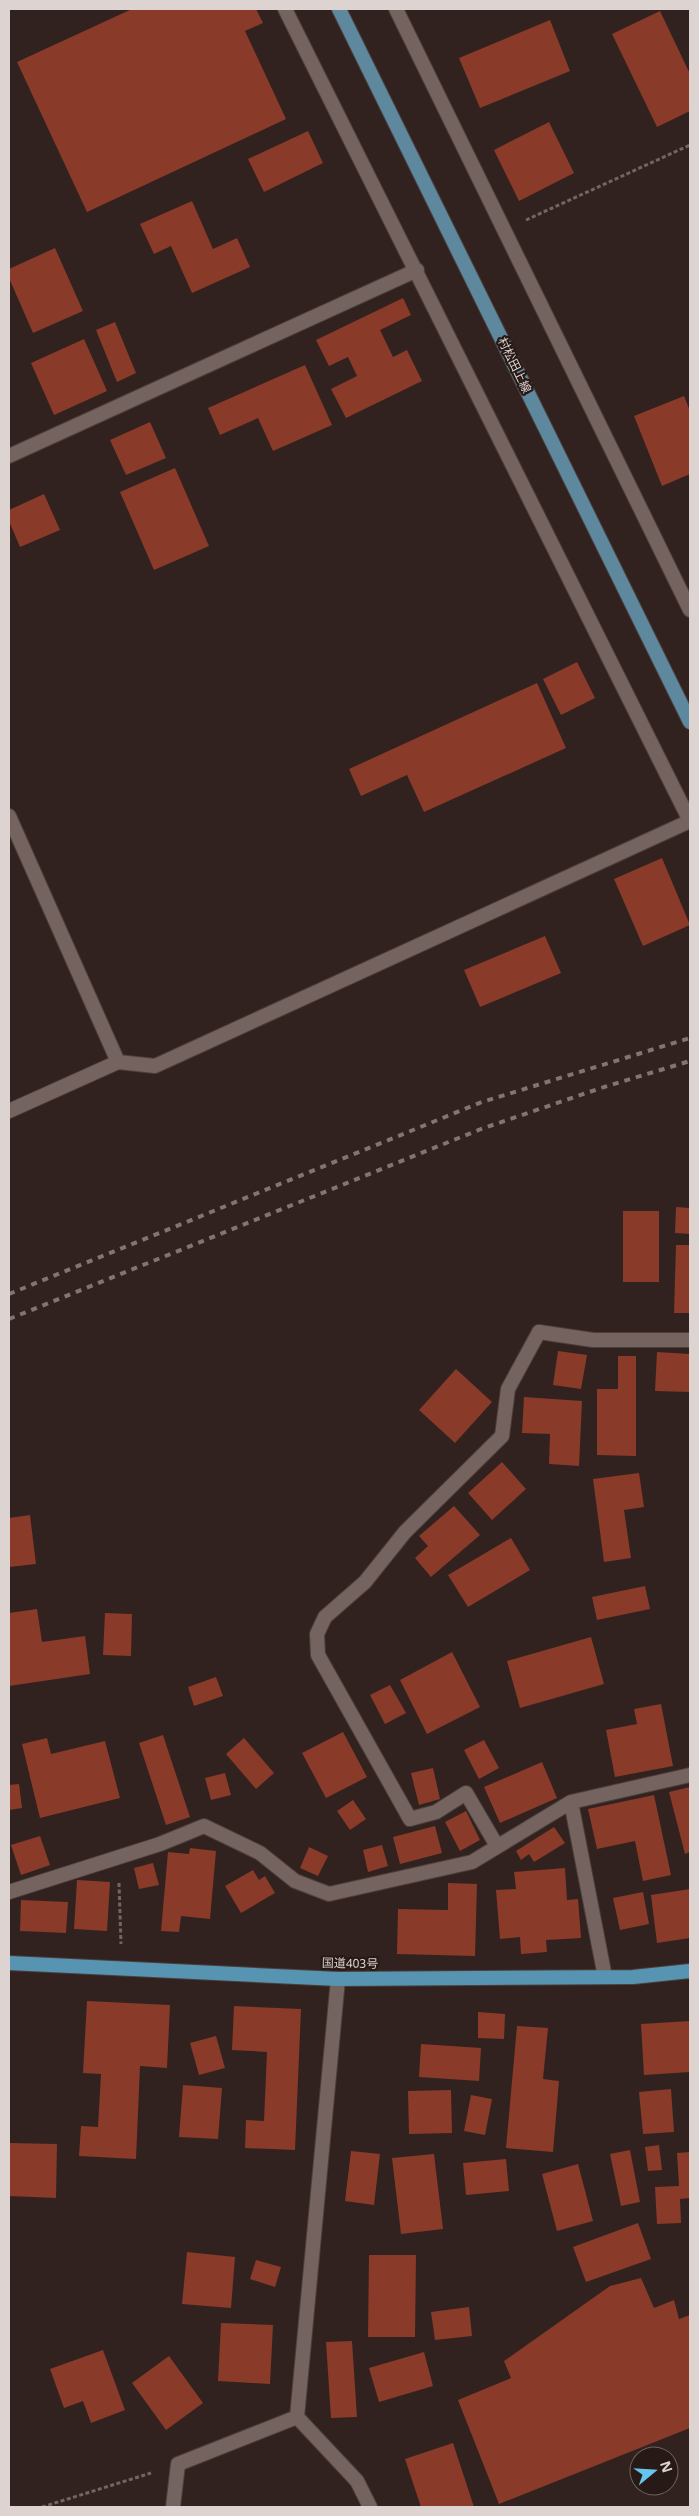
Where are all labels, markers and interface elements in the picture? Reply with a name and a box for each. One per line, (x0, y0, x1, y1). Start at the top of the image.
street label: 村松田上線 (494, 334, 536, 396)
street label: 国道403号 (322, 1954, 378, 1972)
north arrow (629, 2446, 679, 2496)
text: N (656, 2458, 678, 2475)

